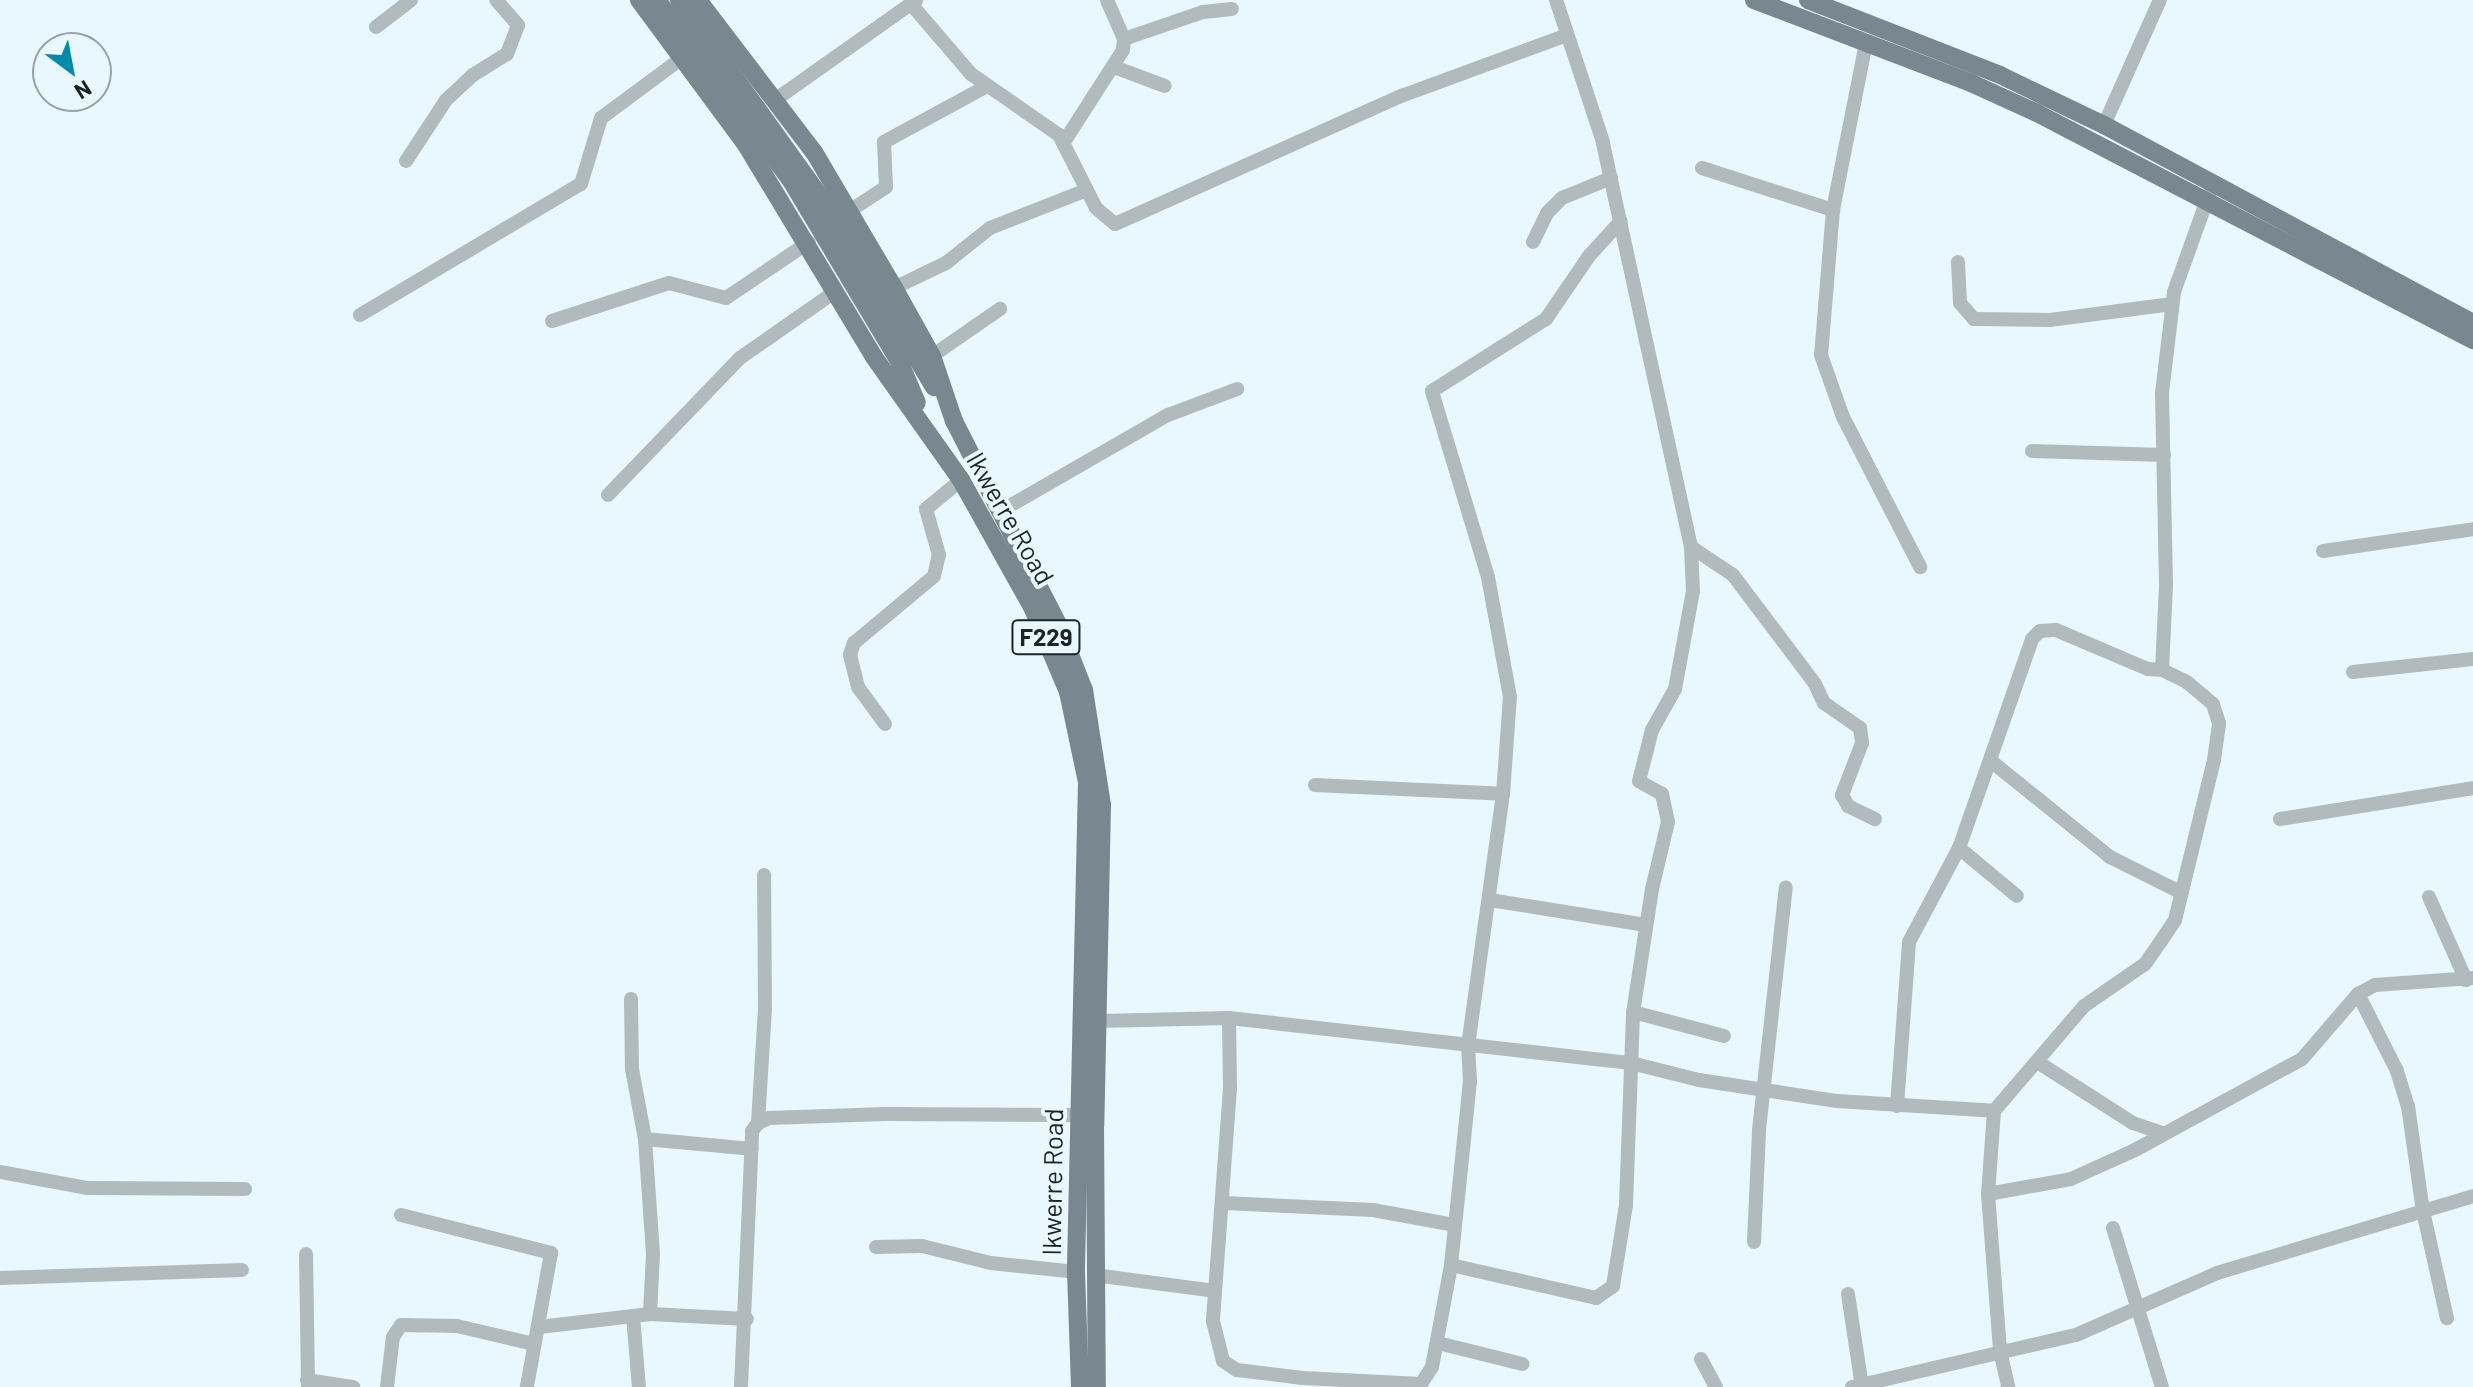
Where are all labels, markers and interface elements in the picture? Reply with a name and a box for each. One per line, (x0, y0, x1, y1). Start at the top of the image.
north arrow (32, 32, 112, 112)
text: N (71, 76, 97, 106)
street label: Ikwerre Road (961, 446, 1061, 590)
road number: F229 (1010, 617, 1082, 657)
street label: Ikwerre Road (1035, 1108, 1069, 1256)

